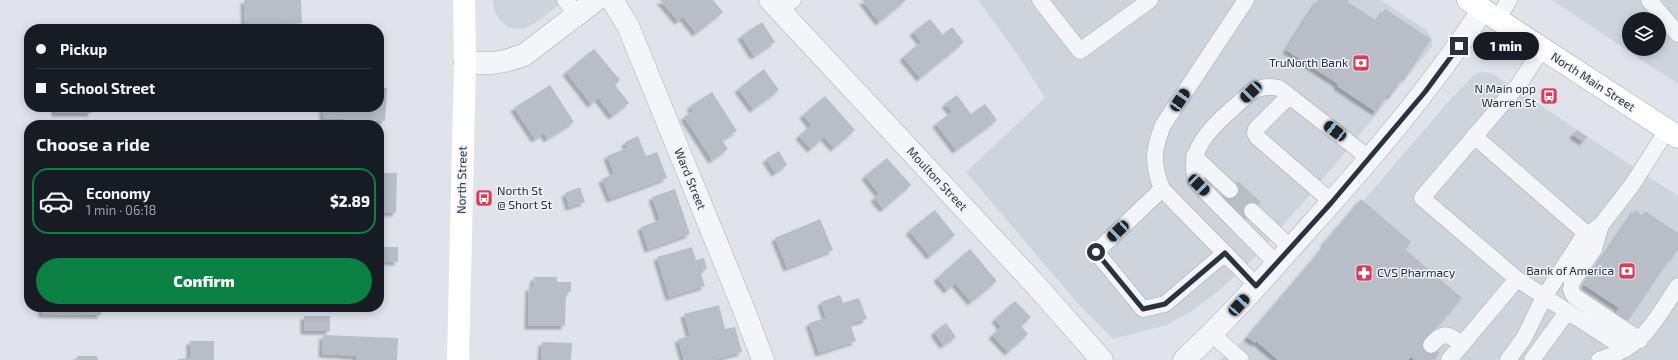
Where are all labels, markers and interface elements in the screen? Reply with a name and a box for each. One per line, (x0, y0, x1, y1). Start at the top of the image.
map controls (1622, 12, 1666, 56)
button: layers (1622, 12, 1666, 56)
callout: 1 min (1473, 32, 1539, 60)
route end (1450, 37, 1468, 55)
text: 1 min (1490, 38, 1522, 54)
text: Pickup (60, 40, 107, 58)
street label: North Main Street (1549, 49, 1639, 114)
bank icon: TruNorth Bank (1351, 53, 1371, 73)
place label: TruNorth Bank (1269, 55, 1348, 69)
text: School Street (60, 79, 155, 97)
car (1238, 79, 1264, 105)
place label: N Main opp Warren St (1474, 81, 1536, 109)
bus stop icon: N Main opp Warren St (1539, 86, 1559, 106)
car (1168, 87, 1192, 113)
car (1322, 119, 1348, 143)
text: Choose a ride (36, 133, 150, 155)
street label: Moulton Street (905, 144, 971, 213)
street label: North Street (453, 146, 469, 214)
street label: Ward Street (672, 146, 710, 212)
car (1186, 172, 1212, 198)
icon: car (38, 183, 74, 219)
place label: North St @ Short St (497, 183, 553, 211)
text: Economy (86, 184, 151, 202)
bus stop icon: North St @ Short St (474, 188, 494, 208)
text: $2.89 (330, 192, 370, 210)
text: 1 min · 06:18 (86, 202, 157, 218)
car (1105, 218, 1131, 244)
route start (1087, 243, 1105, 261)
button: Confirm (36, 258, 372, 304)
bank icon: Bank of America (1617, 261, 1637, 281)
pharmacy icon: CVS Pharmacy (1354, 263, 1374, 283)
place label: Bank of America (1526, 263, 1614, 277)
place label: CVS Pharmacy (1377, 265, 1456, 279)
car (1227, 292, 1251, 318)

